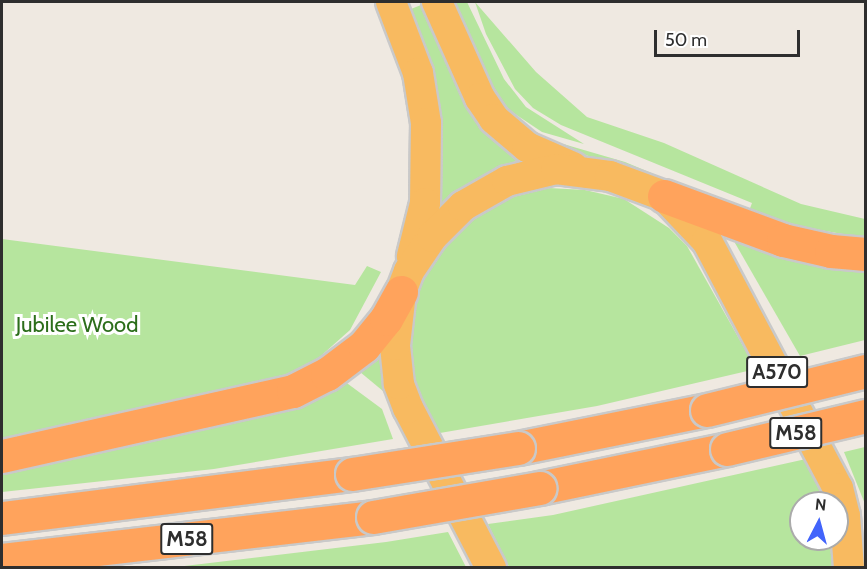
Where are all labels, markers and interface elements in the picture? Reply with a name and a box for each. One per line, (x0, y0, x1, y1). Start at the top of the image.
scale bar (657, 18, 802, 56)
text: 50 m (665, 29, 707, 51)
park label: Jubilee Wood (16, 312, 138, 338)
road number: A570 (746, 354, 808, 390)
road number: M58 (769, 415, 823, 451)
north arrow (789, 491, 849, 551)
text: N (814, 495, 827, 515)
road number: M58 (160, 521, 214, 557)

